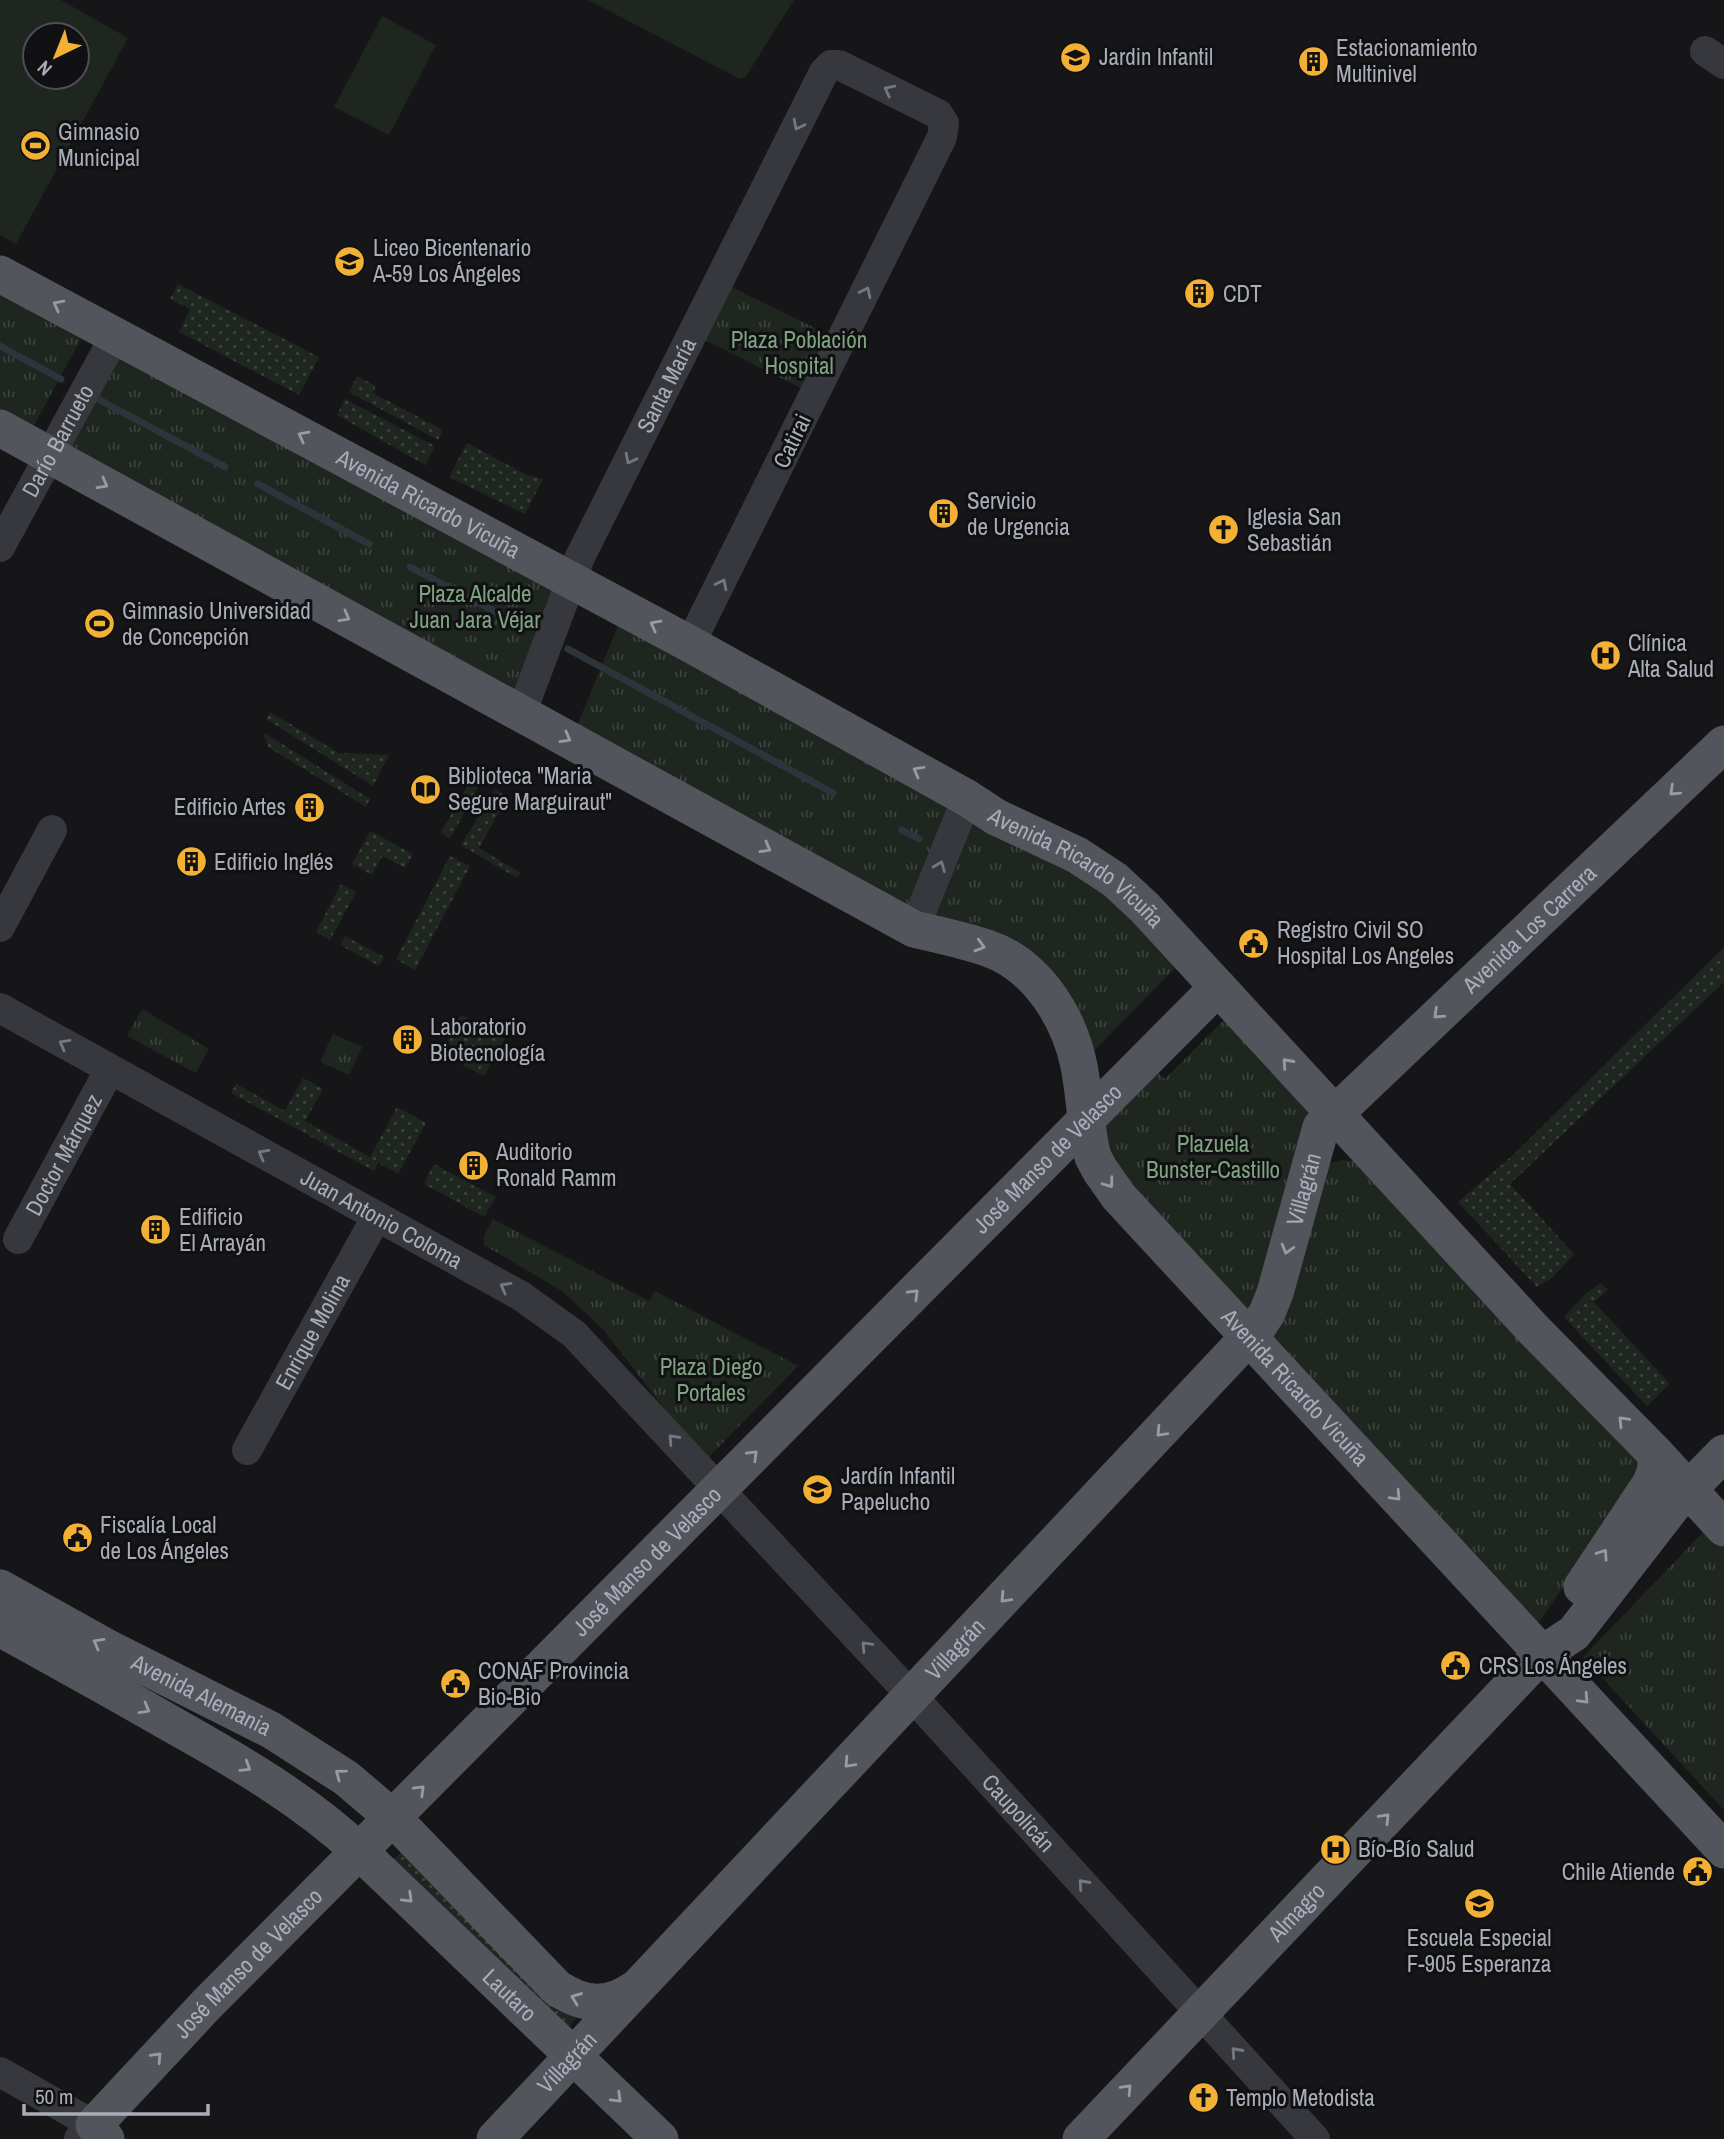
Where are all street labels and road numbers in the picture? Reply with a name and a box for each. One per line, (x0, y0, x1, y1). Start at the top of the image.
street label: Santa María (629, 332, 703, 438)
street label: Darío Barrueto (14, 379, 101, 502)
street label: Catirai (765, 409, 818, 473)
street label: Avenida Ricardo Vicuña (330, 441, 526, 565)
street label: Avenida Ricardo Vicuña (981, 799, 1172, 934)
street label: Avenida Los Carrera (1455, 857, 1603, 1000)
street label: José Manso de Velasco (966, 1077, 1128, 1240)
street label: Doctor Márquez (18, 1088, 109, 1221)
street label: Villagrán (1278, 1149, 1328, 1229)
street label: Juan Antonio Coloma (295, 1161, 469, 1276)
street label: Enrique Molina (267, 1268, 357, 1395)
street label: Avenida Ricardo Vicuña (1214, 1301, 1377, 1472)
street label: José Manso de Velasco (565, 1479, 728, 1643)
street label: Villagrán (918, 1611, 991, 1687)
street label: Avenida Alemania (125, 1646, 277, 1743)
street label: Caupolicán (975, 1767, 1062, 1858)
street label: Almagro (1260, 1876, 1332, 1949)
street label: José Manso de Velasco (167, 1881, 329, 2045)
street label: Lautaro (476, 1961, 544, 2028)
street label: Villagrán (530, 2024, 603, 2100)

